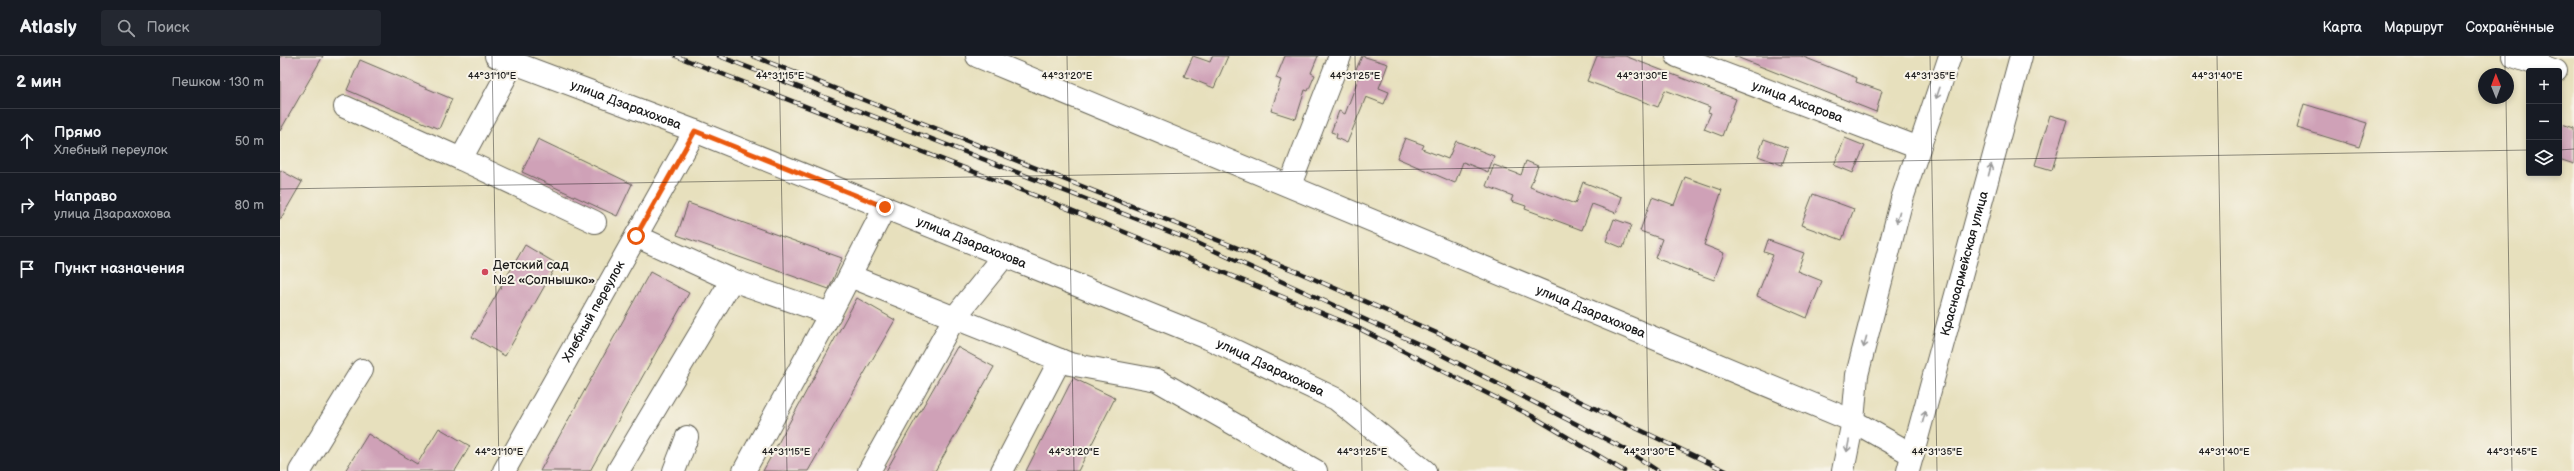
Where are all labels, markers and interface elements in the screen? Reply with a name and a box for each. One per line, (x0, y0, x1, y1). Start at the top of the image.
search box (101, 10, 381, 46)
text: Atlasly (20, 16, 77, 39)
icon: search (115, 17, 137, 39)
text: Поиск (147, 18, 189, 37)
text: Карта (2323, 19, 2362, 36)
text: Маршрут (2384, 19, 2444, 36)
text: Сохранённые (2466, 19, 2554, 36)
north arrow (2478, 68, 2514, 104)
map controls (2526, 68, 2562, 176)
button: + (2526, 68, 2562, 104)
text: 44°31'10"E (468, 70, 517, 82)
text: 44°31'15"E (756, 70, 805, 82)
text: 44°31'20"E (1042, 70, 1093, 82)
text: 44°31'25"E (1330, 70, 1381, 82)
text: 44°31'30"E (1616, 70, 1668, 82)
text: 44°31'35"E (1905, 70, 1956, 82)
text: 44°31'40"E (2192, 70, 2243, 82)
text: 2 мин (16, 72, 62, 92)
text: Пешком · 130 m (172, 74, 264, 90)
street label: улица Дзарахохова (568, 77, 684, 133)
street label: улица Ахсарова (1750, 77, 1846, 126)
one-way arrow (1933, 87, 1941, 99)
button: − (2526, 104, 2562, 140)
text: Прямо (54, 123, 101, 142)
icon: ahead (16, 130, 38, 152)
text: 50 m (235, 133, 264, 149)
button: layers (2526, 140, 2562, 176)
text: Хлебный переулок (54, 142, 168, 158)
one-way arrow (1987, 164, 1994, 177)
text: Направо (54, 187, 117, 206)
street label: Красноармейская улица (1937, 189, 1992, 338)
icon: right (16, 194, 38, 216)
text: 80 m (235, 197, 264, 213)
route end (876, 198, 894, 216)
text: улица Дзарахохова (54, 206, 171, 222)
one-way arrow (1894, 210, 1901, 223)
street label: улица Дзарахохова (914, 213, 1029, 272)
route start (627, 227, 645, 245)
place label: Детский сад №2 «Солнышко» (493, 257, 595, 288)
icon: arrive (16, 258, 38, 280)
street label: Хлебный переулок (559, 258, 629, 365)
text: Пункт назначения (54, 259, 185, 278)
marker: Детский сад №2 «Солнышко» (480, 267, 490, 277)
street label: улица Дзарахохова (1534, 282, 1648, 342)
street label: улица Дзарахохова (1214, 335, 1327, 400)
one-way arrow (1861, 336, 1868, 349)
one-way arrow (1920, 411, 1928, 424)
one-way arrow (1844, 439, 1852, 452)
text: 44°31'10"E (475, 446, 524, 458)
text: 44°31'15"E (762, 446, 811, 458)
text: 44°31'20"E (1049, 446, 1100, 458)
text: 44°31'25"E (1337, 446, 1388, 458)
text: 44°31'30"E (1623, 446, 1675, 458)
text: 44°31'35"E (1912, 446, 1963, 458)
text: 44°31'40"E (2199, 446, 2250, 458)
text: 44°31'45"E (2487, 446, 2538, 458)

